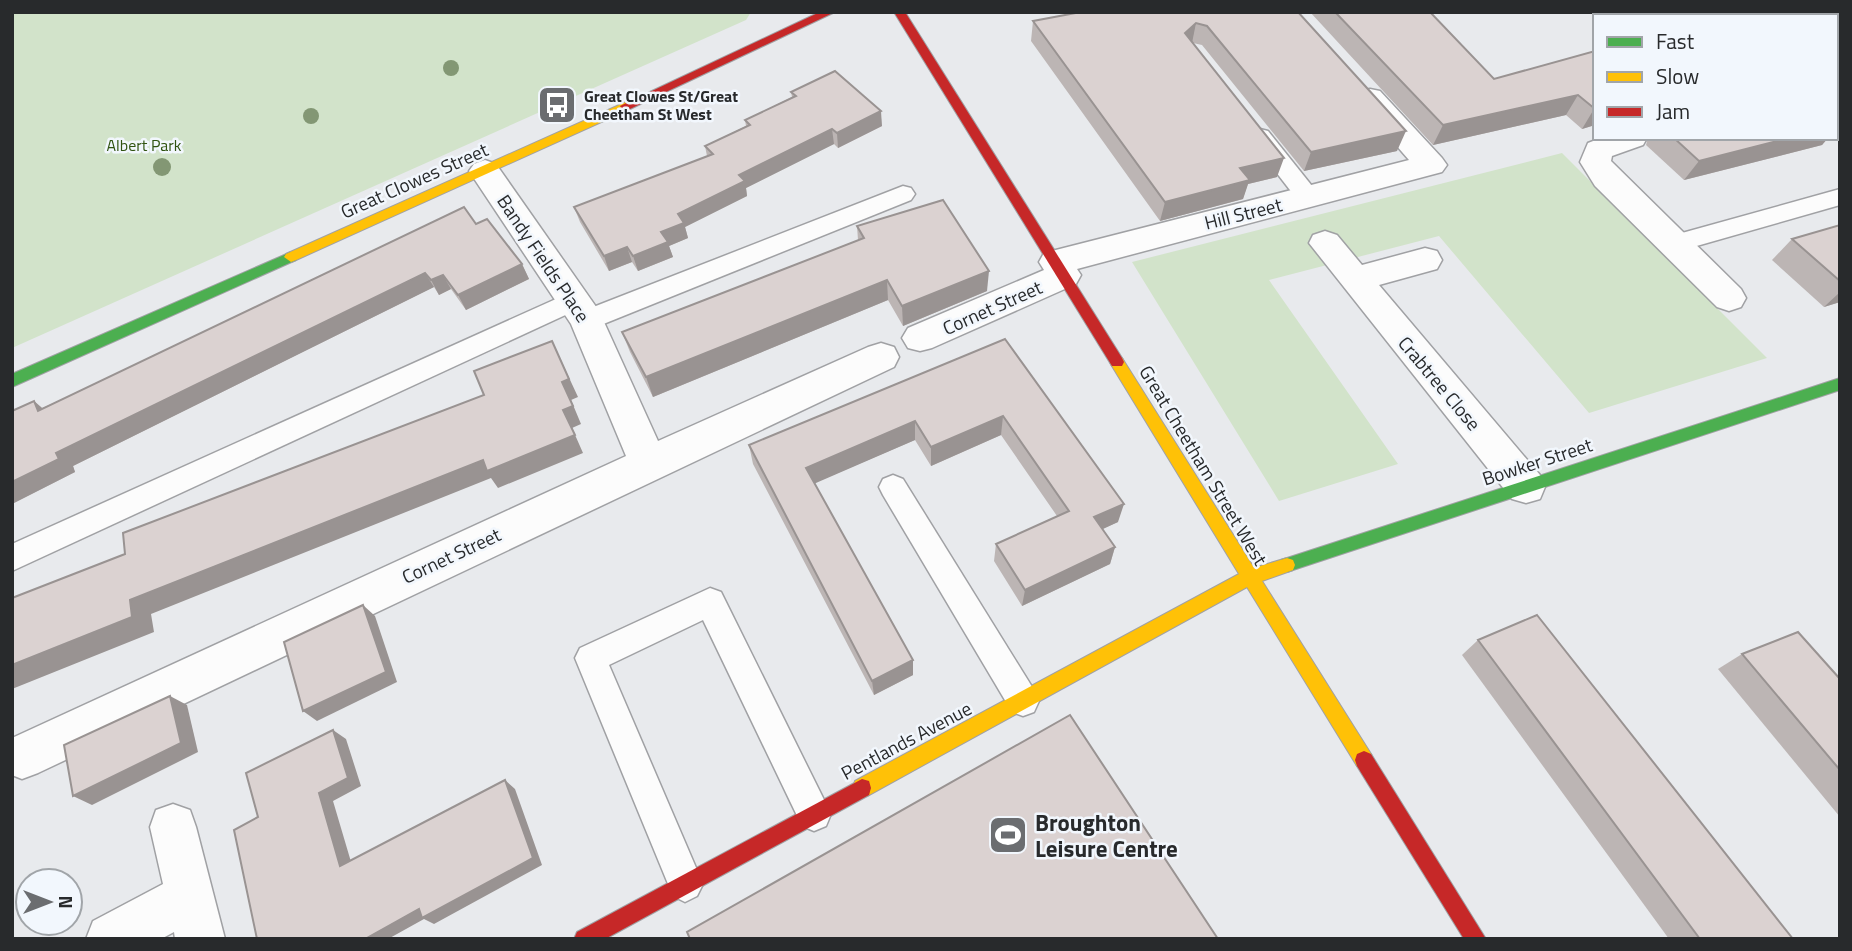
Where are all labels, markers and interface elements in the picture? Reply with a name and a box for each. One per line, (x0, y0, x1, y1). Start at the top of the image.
legend (1593, 14, 1838, 140)
text: Fast (1656, 25, 1695, 57)
text: Slow (1656, 60, 1699, 92)
bus stop icon: Great Clowes St/Great Cheetham St West (536, 84, 578, 126)
place label: Great Clowes St/Great Cheetham St West (584, 84, 738, 126)
text: Jam (1656, 95, 1690, 127)
park label: Albert Park (106, 133, 182, 157)
street label: Great Clowes Street (336, 134, 493, 226)
street label: Bandy Fields Place (490, 188, 598, 328)
street label: Hill Street (1201, 189, 1285, 237)
street label: Cornet Street (938, 272, 1047, 342)
street label: Crabtree Close (1392, 329, 1488, 437)
street label: Great Cheetham Street West (1133, 359, 1276, 571)
street label: Bowker Street (1478, 429, 1596, 492)
street label: Cornet Street (397, 519, 506, 591)
street label: Pentlands Avenue (836, 693, 976, 787)
place label: Broughton Leisure Centre (1035, 805, 1178, 866)
sports icon: Broughton Leisure Centre (987, 814, 1029, 856)
north arrow (14, 867, 84, 937)
text: N (52, 895, 81, 909)

